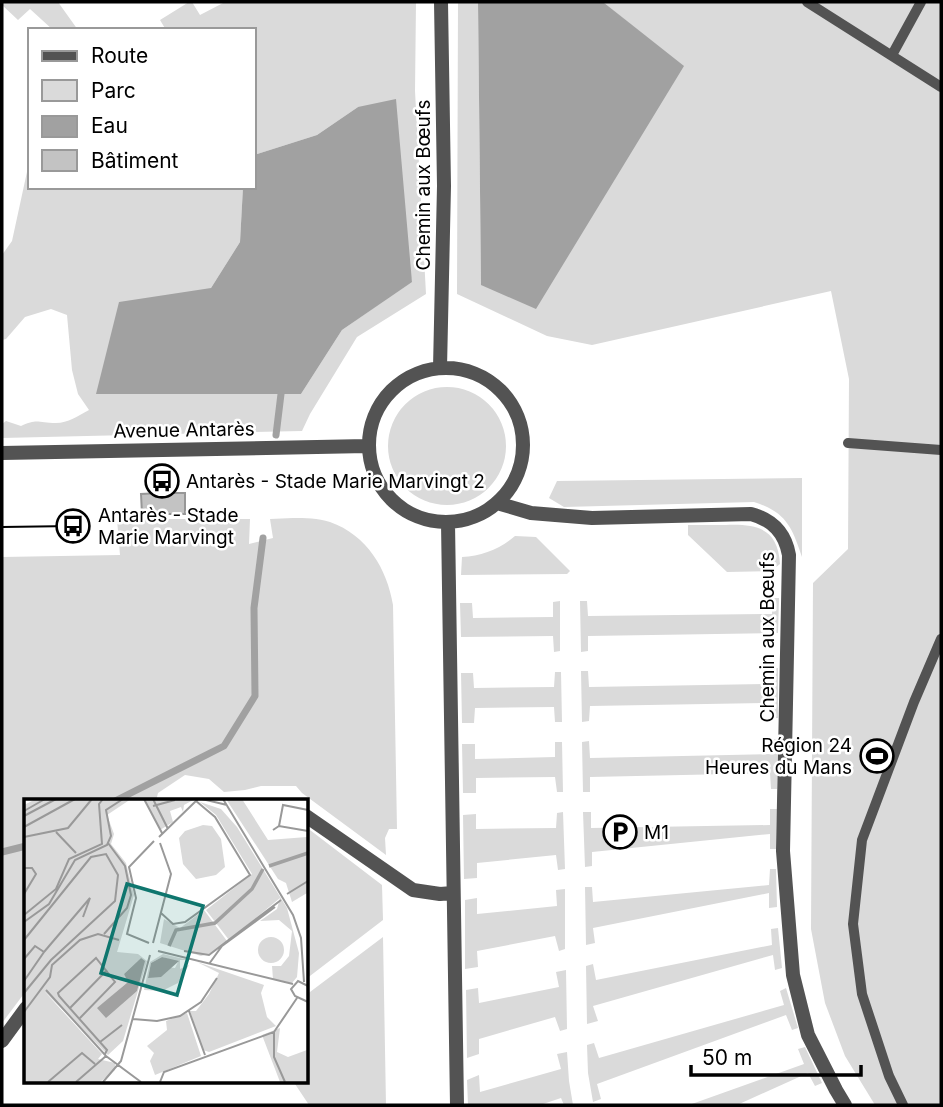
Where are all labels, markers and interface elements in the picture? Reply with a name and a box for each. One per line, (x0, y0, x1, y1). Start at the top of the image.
legend (28, 28, 256, 189)
text: Route (91, 43, 148, 68)
text: Parc (91, 78, 136, 103)
street label: Chemin aux Bœufs (412, 100, 435, 270)
text: Eau (91, 113, 128, 138)
text: Bâtiment (91, 148, 179, 173)
street label: Avenue Antarès (113, 417, 255, 443)
bus stop icon: Antarès - Stade Marie Marvingt 2 (143, 462, 181, 500)
place label: Antarès - Stade Marie Marvingt 2 (186, 470, 485, 493)
place label: Antarès - Stade Marie Marvingt (98, 504, 239, 549)
bus stop icon: Antarès - Stade Marie Marvingt (54, 507, 92, 545)
street label: Chemin aux Bœufs (756, 552, 779, 722)
place label: Région 24 Heures du Mans (705, 734, 852, 779)
sports icon: Région 24 Heures du Mans (858, 737, 896, 775)
inset map (24, 799, 308, 1082)
parking icon: M1 (601, 813, 639, 851)
place label: M1 (644, 821, 669, 844)
scale bar (691, 1034, 861, 1078)
text: 50 m (702, 1045, 752, 1070)

